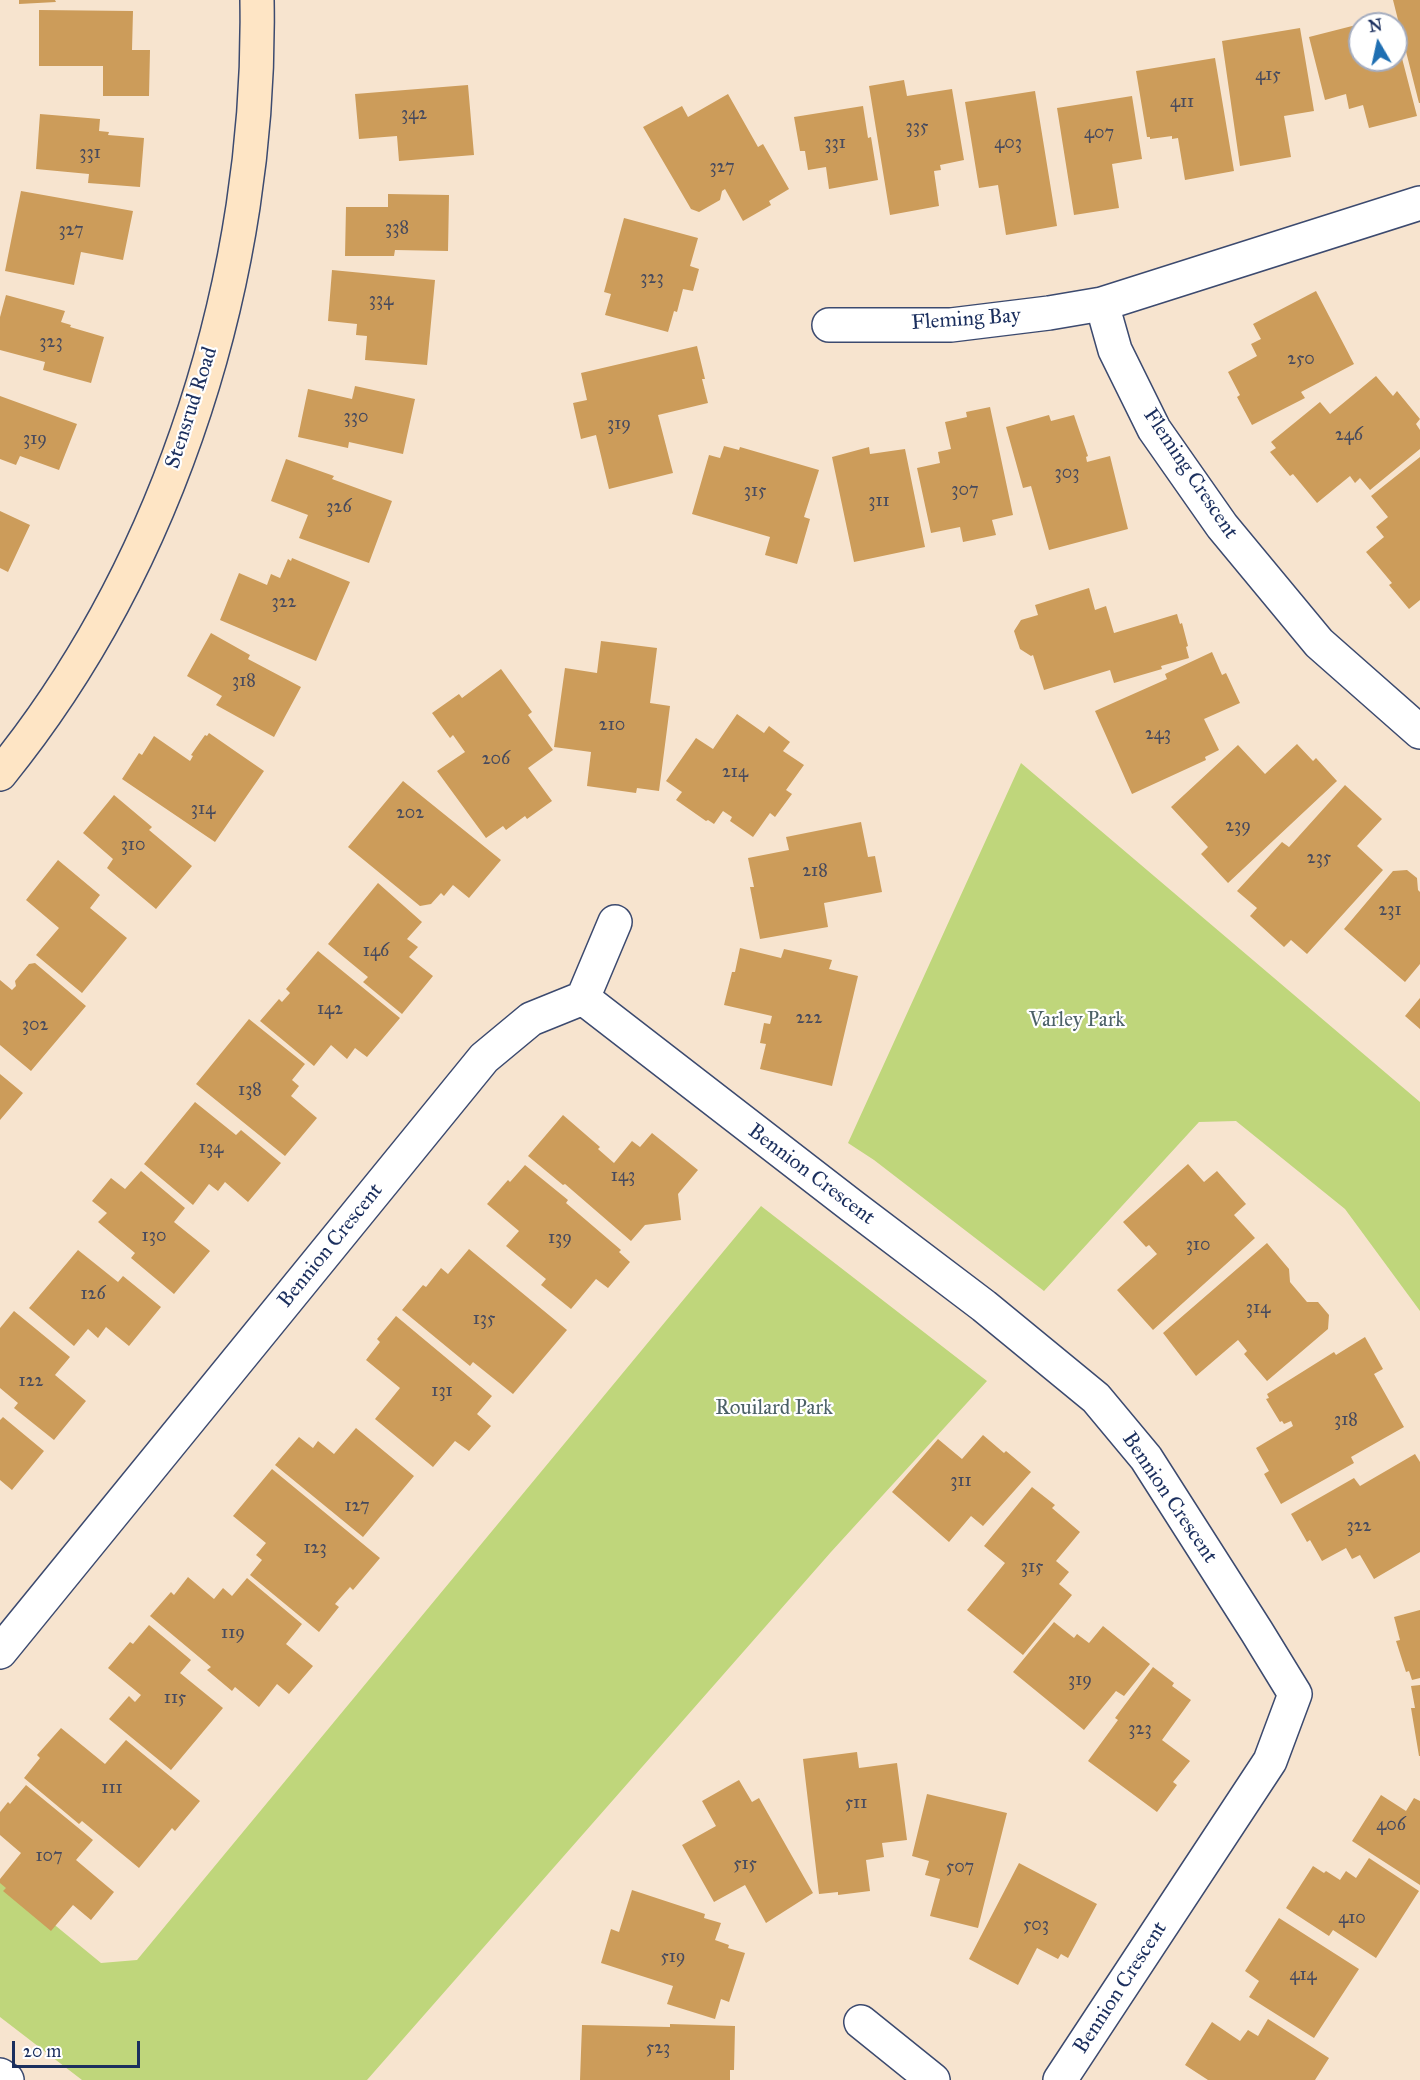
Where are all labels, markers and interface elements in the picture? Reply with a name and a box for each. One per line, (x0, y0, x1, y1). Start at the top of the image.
north arrow (1348, 12, 1408, 72)
text: N (1367, 15, 1384, 36)
house number: 415 (1255, 65, 1281, 87)
house number: 411 (1170, 92, 1194, 114)
house number: 342 (401, 104, 427, 126)
house number: 335 (906, 117, 928, 139)
house number: 407 (1084, 123, 1114, 145)
house number: 331 (824, 133, 846, 155)
house number: 403 (994, 133, 1022, 155)
house number: 331 (79, 143, 101, 165)
house number: 327 (709, 157, 735, 179)
house number: 338 (385, 218, 409, 240)
house number: 327 (58, 220, 84, 242)
house number: 323 (640, 268, 664, 290)
house number: 334 (369, 290, 393, 312)
street label: Fleming Bay (910, 304, 1022, 336)
house number: 323 (39, 332, 63, 354)
street label: Stensrud Road (161, 344, 223, 472)
house number: 250 (1287, 349, 1315, 371)
street label: Fleming Crescent (1137, 404, 1243, 544)
house number: 330 (344, 407, 368, 429)
house number: 319 (607, 414, 631, 436)
house number: 246 (1335, 425, 1363, 447)
house number: 319 (23, 429, 47, 451)
house number: 303 (1055, 463, 1079, 485)
house number: 307 (951, 480, 979, 502)
house number: 315 (744, 481, 766, 503)
house number: 311 (868, 491, 890, 513)
house number: 326 (326, 497, 352, 519)
house number: 322 (272, 592, 296, 614)
house number: 318 (232, 671, 256, 693)
house number: 210 (599, 715, 625, 737)
house number: 243 (1145, 724, 1171, 746)
house number: 206 (482, 749, 510, 771)
house number: 214 (722, 762, 748, 784)
house number: 314 (191, 799, 215, 821)
house number: 202 (396, 803, 424, 825)
house number: 239 (1225, 816, 1251, 838)
house number: 310 (121, 835, 145, 857)
house number: 235 (1307, 848, 1331, 870)
house number: 218 (802, 861, 828, 883)
house number: 231 (1378, 900, 1402, 922)
house number: 146 (363, 941, 389, 963)
house number: 142 (317, 999, 343, 1021)
house number: 222 (796, 1008, 822, 1030)
park label: Varley Park (1029, 1008, 1125, 1034)
house number: 302 (22, 1015, 48, 1037)
house number: 138 (238, 1080, 262, 1102)
street label: Bennion Crescent (743, 1119, 879, 1231)
house number: 134 (199, 1138, 223, 1160)
house number: 143 (611, 1166, 635, 1188)
street label: Bennion Crescent (273, 1179, 389, 1313)
house number: 130 (142, 1226, 166, 1248)
house number: 139 (548, 1228, 572, 1250)
house number: 310 (1186, 1235, 1210, 1257)
house number: 126 (80, 1284, 106, 1306)
house number: 314 (1246, 1298, 1270, 1320)
house number: 135 (473, 1309, 495, 1331)
house number: 122 (19, 1371, 43, 1393)
house number: 131 (431, 1381, 453, 1403)
park label: Rouilard Park (715, 1396, 833, 1422)
house number: 318 (1334, 1410, 1358, 1432)
street label: Bennion Crescent (1116, 1428, 1222, 1568)
house number: 311 (950, 1471, 972, 1493)
house number: 127 (344, 1496, 370, 1518)
house number: 322 (1347, 1516, 1371, 1538)
house number: 123 (303, 1538, 327, 1560)
house number: 315 (1021, 1557, 1043, 1579)
house number: 119 (221, 1623, 245, 1645)
house number: 319 (1068, 1670, 1092, 1692)
house number: 115 (164, 1688, 186, 1710)
house number: 323 (1128, 1719, 1152, 1741)
house number: 111 (101, 1778, 123, 1800)
house number: 511 (845, 1793, 867, 1815)
house number: 406 (1376, 1815, 1406, 1837)
house number: 107 (35, 1846, 63, 1868)
house number: 515 (733, 1854, 757, 1876)
house number: 507 (946, 1857, 974, 1879)
house number: 410 (1338, 1908, 1366, 1930)
house number: 503 (1023, 1915, 1049, 1937)
street label: Bennion Crescent (1069, 1917, 1173, 2059)
house number: 519 (660, 1947, 686, 1969)
house number: 414 (1289, 1965, 1317, 1987)
scale bar (15, 2029, 142, 2067)
house number: 523 (646, 2038, 670, 2060)
text: 20 m (23, 2040, 61, 2062)

